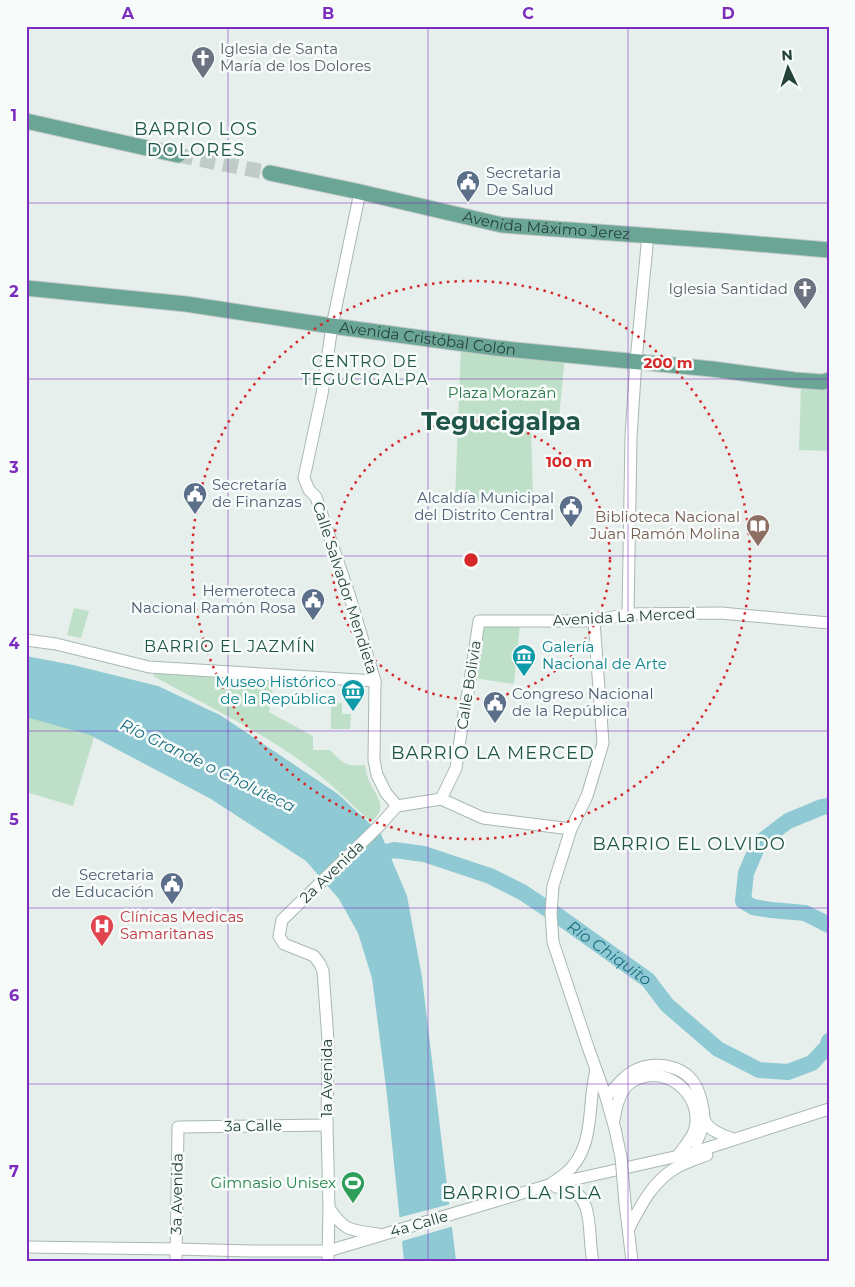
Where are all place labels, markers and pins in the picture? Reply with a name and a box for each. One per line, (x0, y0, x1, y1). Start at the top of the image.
place label: Iglesia de Santa María de los Dolores (220, 39, 371, 75)
church icon: Iglesia de Santa María de los Dolores (190, 45, 216, 79)
place label: Secretaria De Salud (486, 163, 561, 199)
public building icon: Secretaria De Salud (455, 169, 481, 203)
church icon: Iglesia Santidad (792, 276, 818, 310)
place label: Iglesia Santidad (668, 279, 788, 298)
place label: Secretaría de Finanzas (212, 475, 302, 511)
public building icon: Secretaría de Finanzas (182, 481, 208, 515)
place label: Alcaldía Municipal del Distrito Central (414, 488, 554, 524)
public building icon: Alcaldía Municipal del Distrito Central (558, 494, 584, 528)
place label: Biblioteca Nacional Juan Ramón Molina (589, 507, 740, 543)
library icon: Biblioteca Nacional Juan Ramón Molina (745, 513, 771, 547)
centre of rings (462, 551, 480, 569)
place label: Hemeroteca Nacional Ramón Rosa (131, 581, 296, 617)
public building icon: Hemeroteca Nacional Ramón Rosa (300, 587, 326, 621)
place label: Galería Nacional de Arte (542, 637, 667, 673)
museum icon: Galería Nacional de Arte (511, 643, 537, 677)
place label: Museo Histórico de la República (215, 672, 336, 708)
museum icon: Museo Histórico de la República (340, 678, 366, 712)
place label: Congreso Nacional de la República (512, 684, 654, 720)
public building icon: Congreso Nacional de la República (482, 690, 508, 724)
place label: Secretaria de Educación (51, 865, 154, 901)
public building icon: Secretaria de Educación (159, 871, 185, 905)
place label: Clínicas Medicas Samaritanas (120, 907, 244, 943)
hospital icon: Clínicas Medicas Samaritanas (89, 913, 115, 947)
sports icon: Gimnasio Unisex (340, 1170, 366, 1204)
place label: Gimnasio Unisex (211, 1173, 336, 1192)

